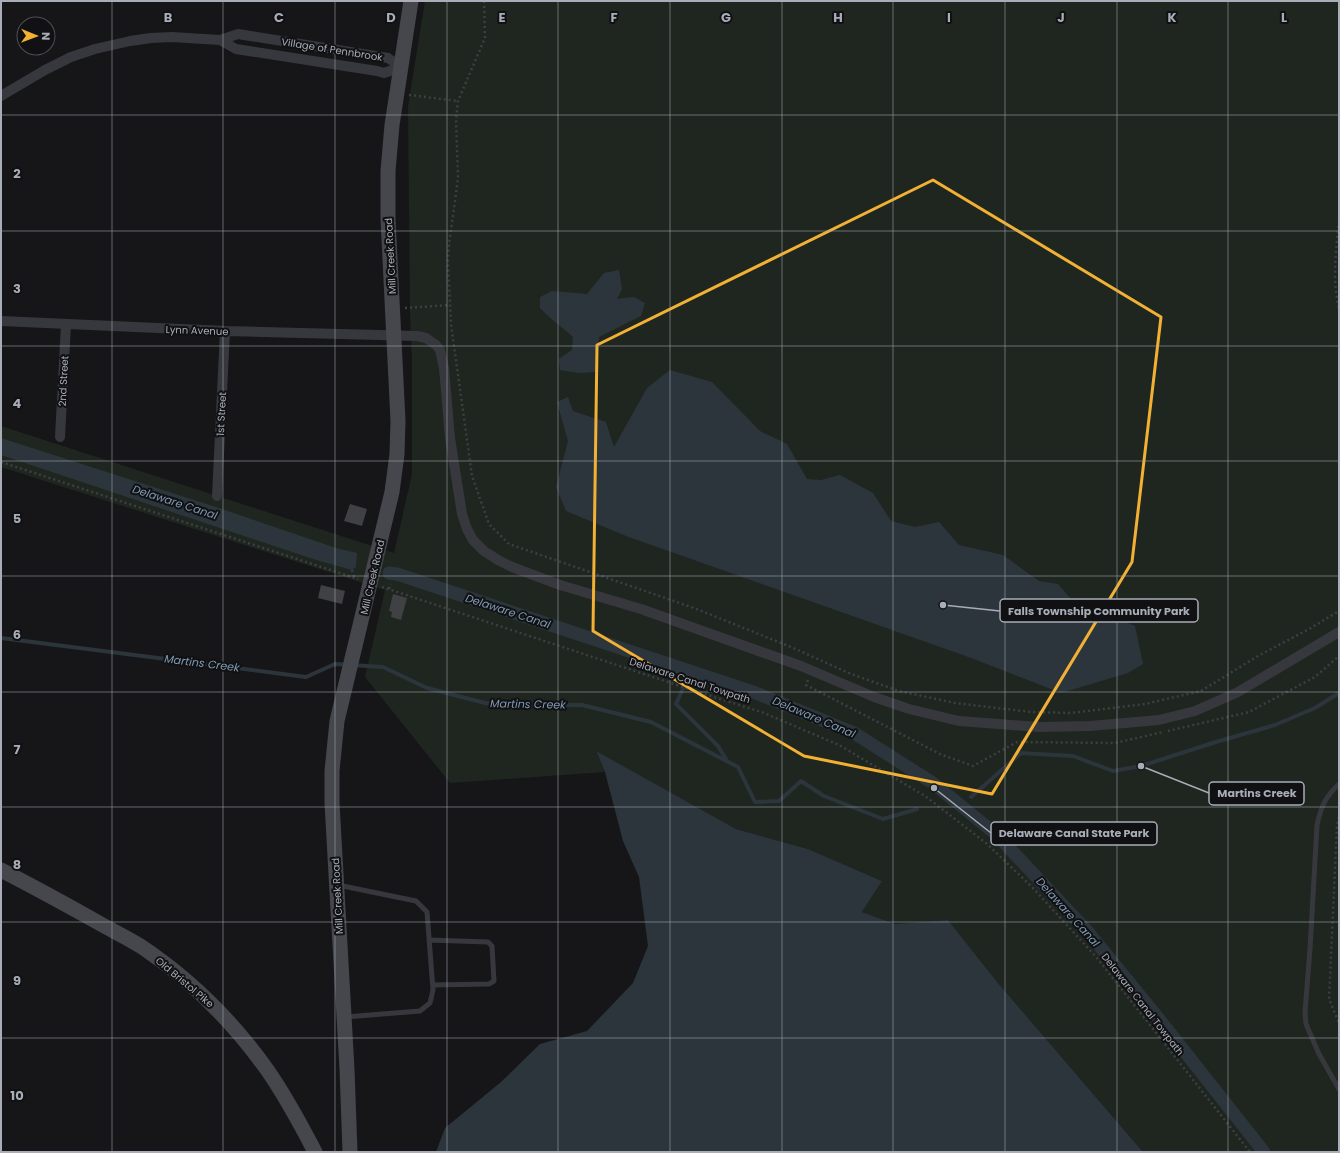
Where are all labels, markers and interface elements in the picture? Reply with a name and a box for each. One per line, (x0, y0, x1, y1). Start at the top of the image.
text: B (164, 8, 173, 27)
text: C (274, 8, 284, 27)
text: D (386, 8, 396, 27)
text: E (498, 8, 506, 27)
text: F (610, 8, 618, 27)
text: G (721, 8, 731, 27)
text: H (833, 8, 843, 27)
text: I (947, 8, 951, 27)
text: J (1057, 8, 1065, 27)
text: K (1167, 8, 1177, 27)
text: L (1281, 8, 1287, 27)
north arrow (16, 16, 56, 56)
text: N (38, 32, 54, 40)
street label: Village of Pennbrook (280, 34, 384, 65)
text: 2 (13, 164, 21, 183)
street label: Mill Creek Road (381, 217, 400, 294)
text: 3 (13, 279, 21, 298)
street label: Lynn Avenue (165, 322, 229, 339)
street label: 2nd Street (55, 355, 72, 407)
street label: 1st Street (213, 391, 230, 436)
text: 4 (13, 394, 22, 413)
water label: Delaware Canal (130, 481, 220, 523)
text: 5 (13, 509, 21, 528)
street label: Mill Creek Road (357, 538, 388, 616)
water label: Delaware Canal (463, 590, 553, 632)
callout: Falls Township Community Park (1000, 599, 1198, 622)
text: Falls Township Community Park (1008, 603, 1190, 619)
text: 6 (13, 625, 21, 644)
water label: Martins Creek (163, 650, 242, 676)
street label: Delaware Canal Towpath (627, 654, 752, 707)
water label: Delaware Canal (770, 692, 858, 742)
water label: Martins Creek (490, 695, 567, 713)
text: 7 (14, 740, 21, 759)
callout: Martins Creek (1209, 782, 1304, 805)
text: Martins Creek (1217, 785, 1297, 801)
callout: Delaware Canal State Park (991, 822, 1157, 845)
text: Delaware Canal State Park (999, 825, 1150, 841)
text: 8 (13, 855, 21, 874)
street label: Mill Creek Road (328, 857, 347, 934)
water label: Delaware Canal (1032, 874, 1104, 950)
street label: Delaware Canal Towpath (1098, 950, 1187, 1059)
street label: Old Bristol Pike (152, 953, 217, 1011)
text: 9 (13, 971, 21, 990)
text: 10 (10, 1086, 24, 1105)

